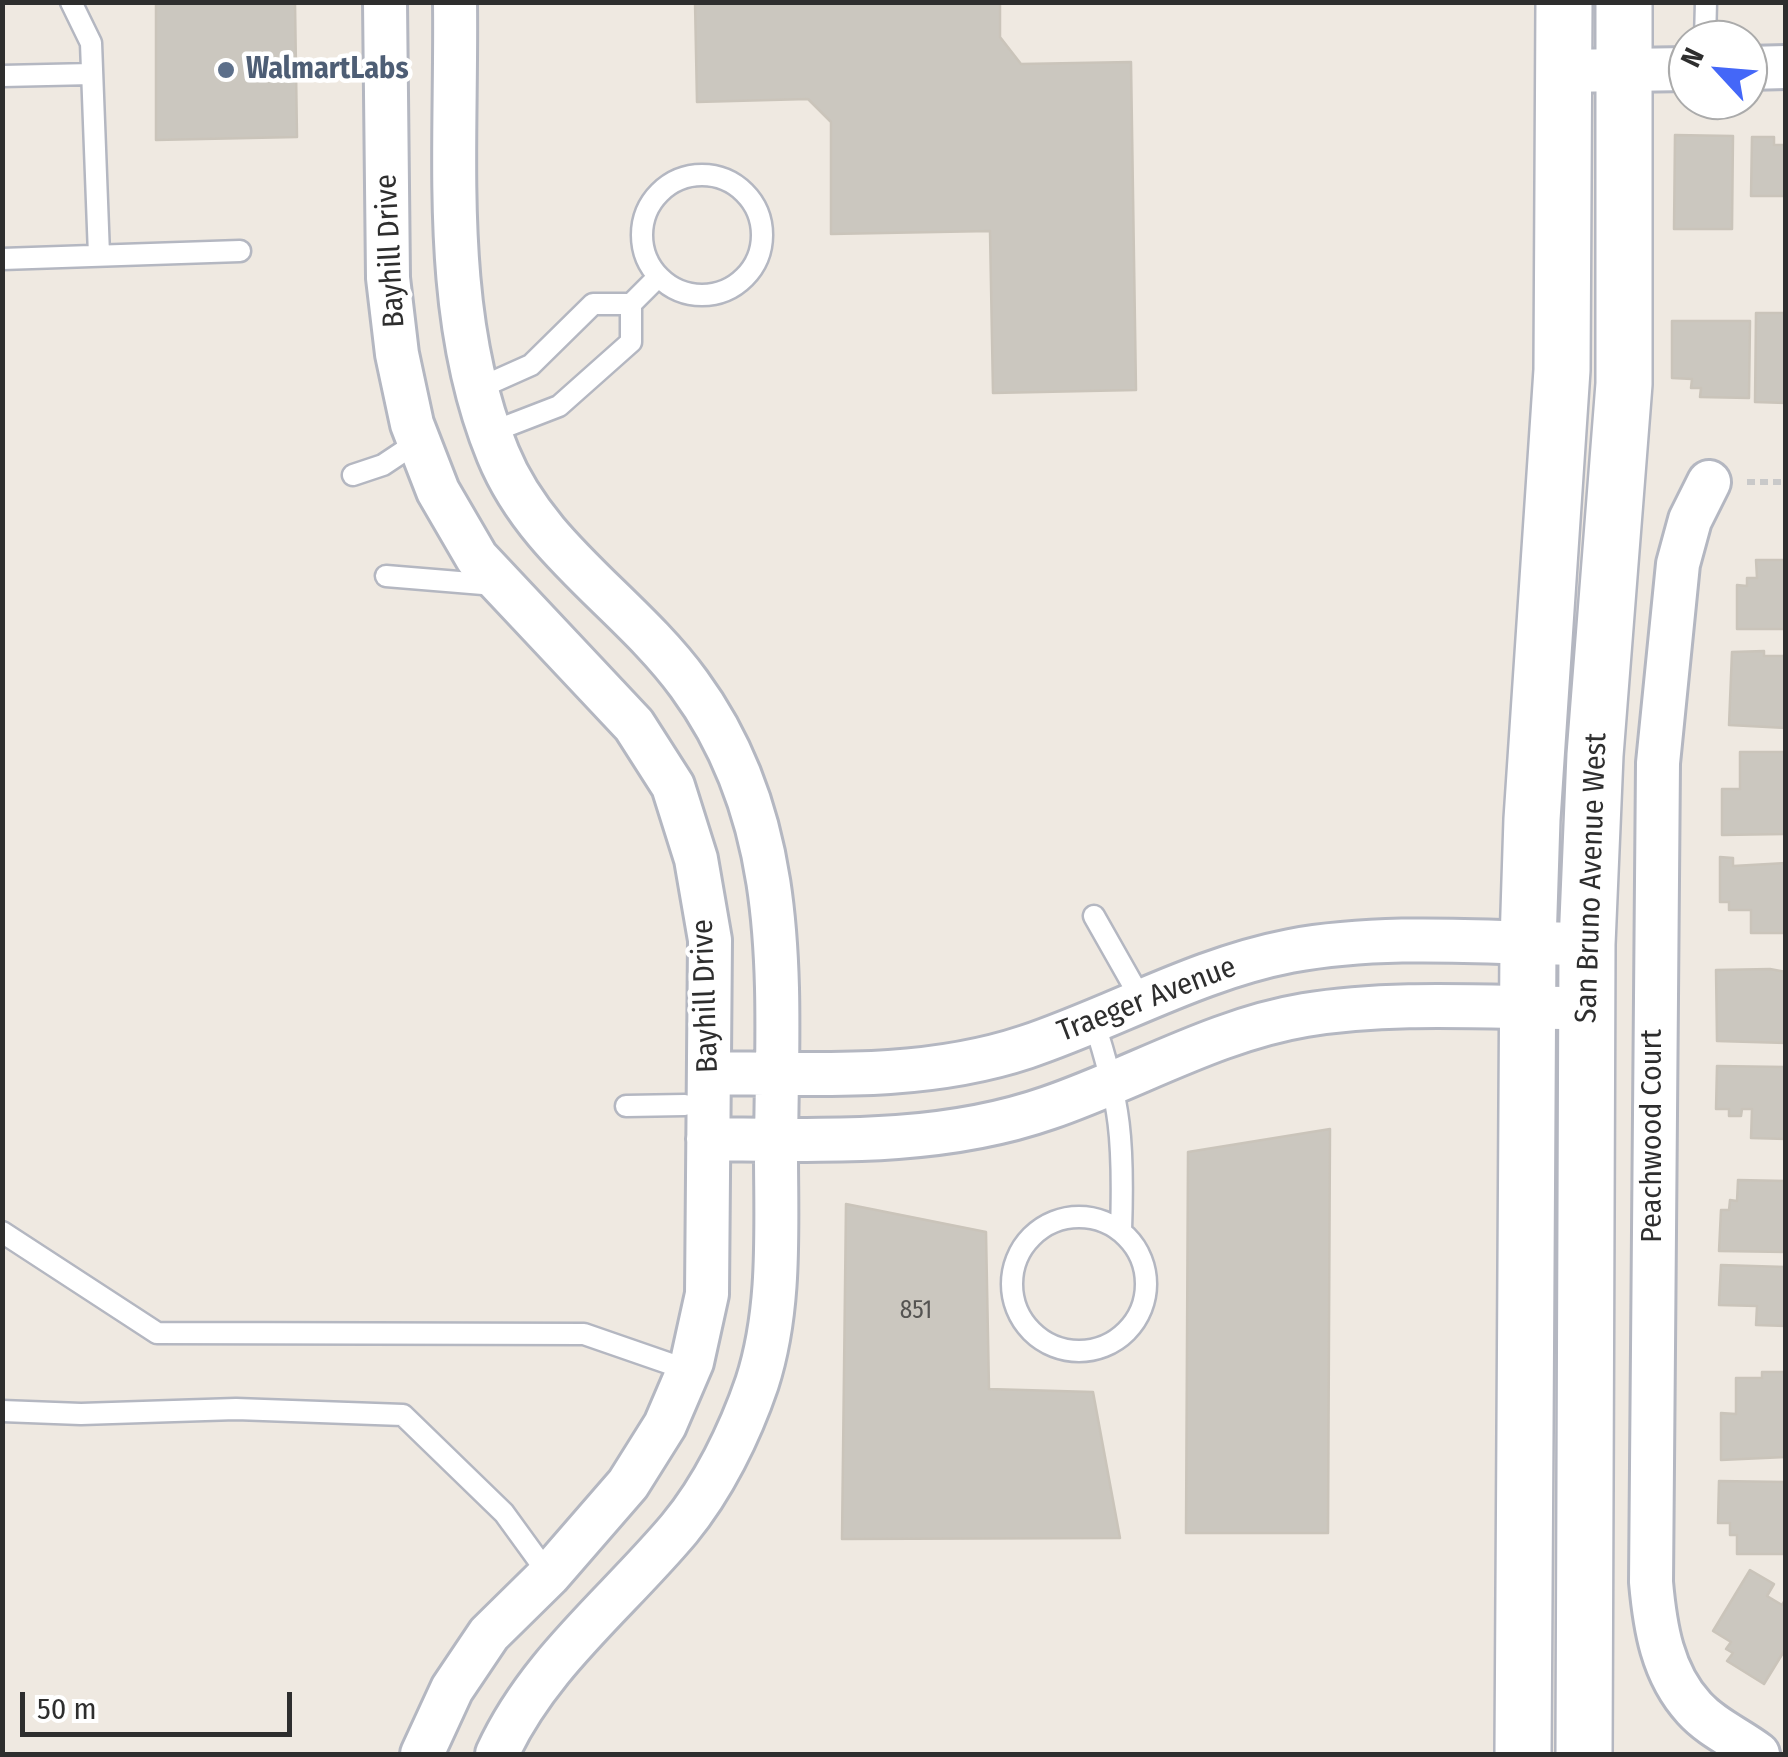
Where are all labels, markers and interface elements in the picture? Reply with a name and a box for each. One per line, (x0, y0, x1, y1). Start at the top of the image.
north arrow (1668, 20, 1768, 120)
text: N (1674, 43, 1711, 72)
place label: WalmartLabs (246, 52, 409, 88)
marker: WalmartLabs (215, 59, 237, 81)
street label: Bayhill Drive (369, 173, 413, 329)
street label: San Bruno Avenue West (1569, 732, 1615, 1024)
street label: Bayhill Drive (685, 919, 727, 1073)
street label: Traeger Avenue (1053, 949, 1241, 1051)
street label: Peachwood Court (1635, 1029, 1671, 1243)
house number: 851 (900, 1296, 932, 1326)
scale bar (25, 1672, 298, 1734)
text: 50 m (37, 1691, 97, 1727)

